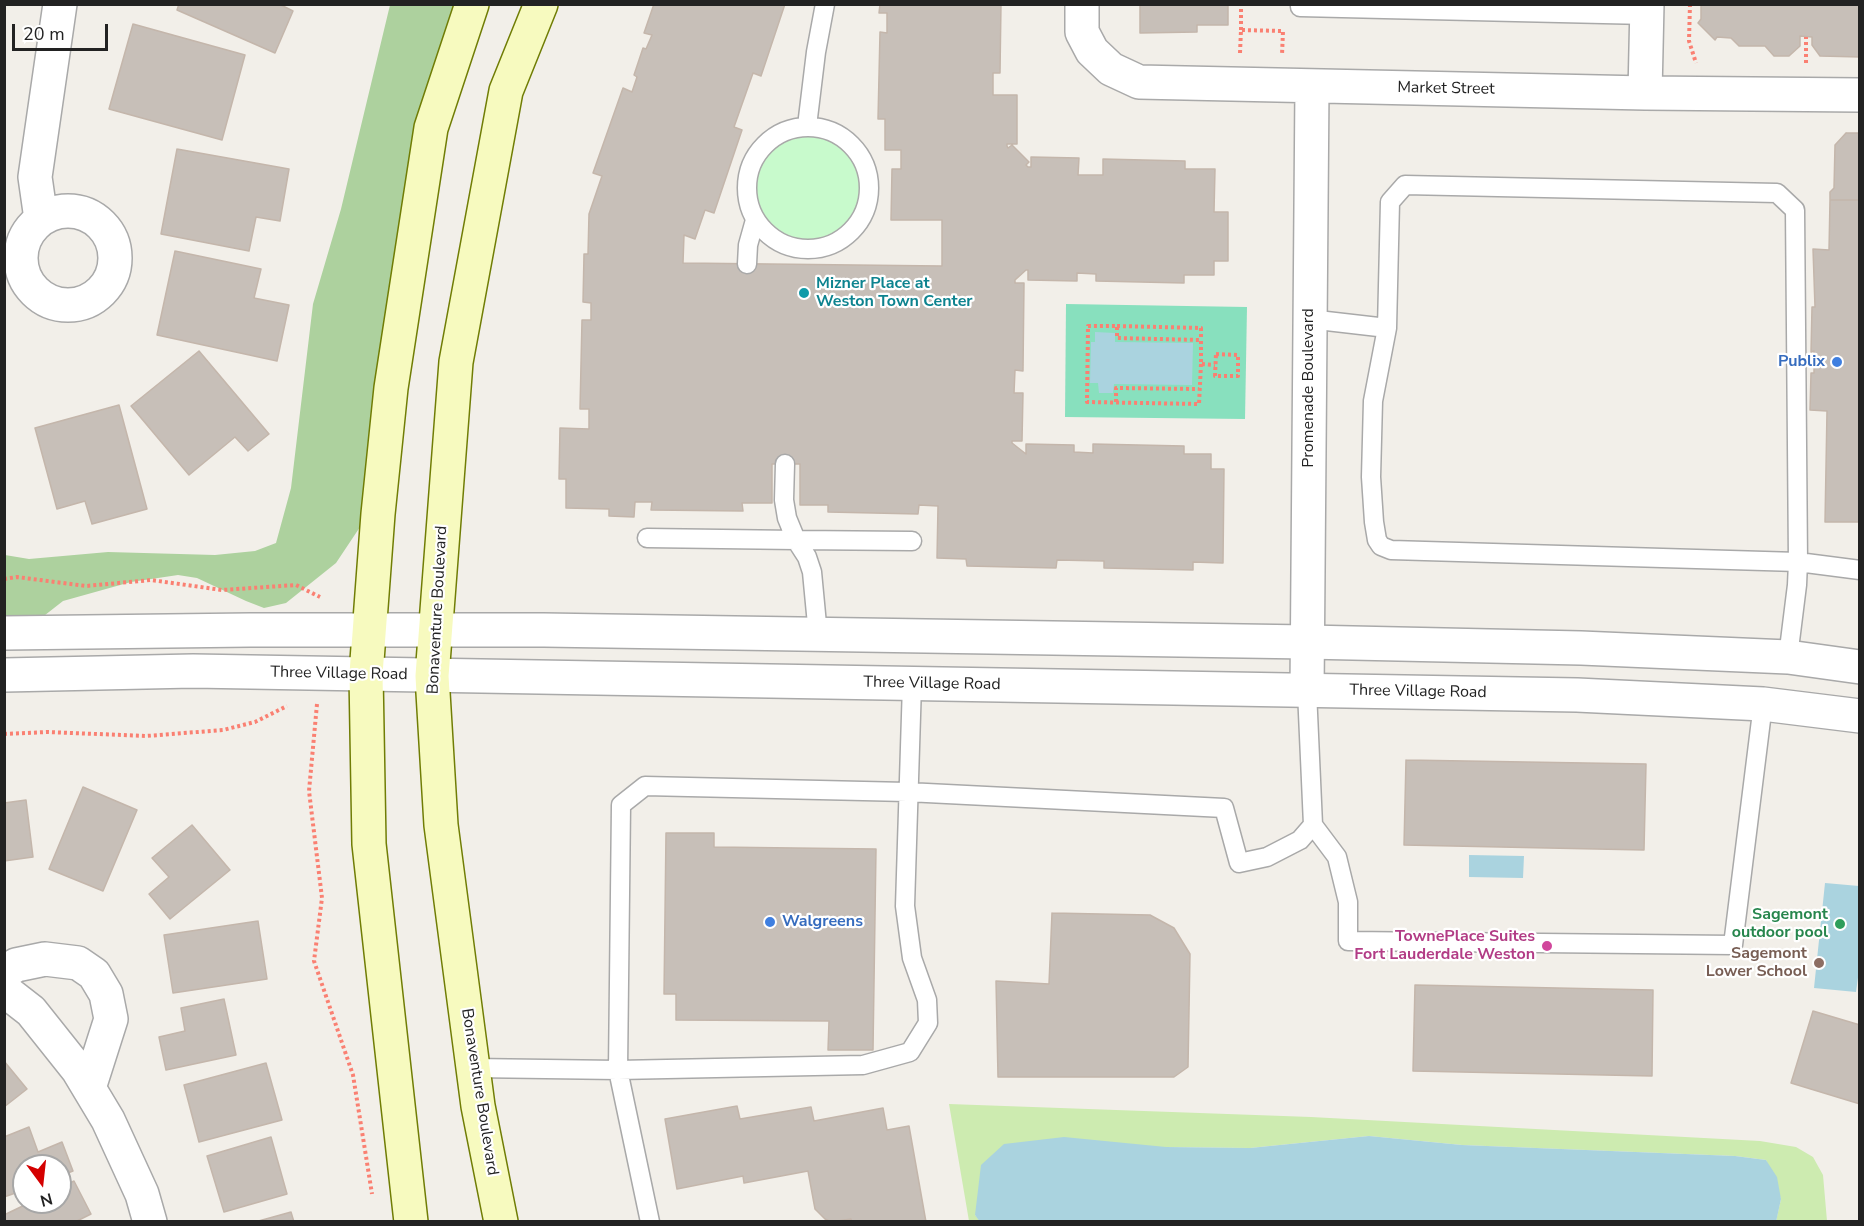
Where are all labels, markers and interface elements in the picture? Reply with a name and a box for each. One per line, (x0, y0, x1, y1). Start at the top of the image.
scale bar (15, 12, 111, 50)
text: 20 m (23, 22, 65, 46)
street label: Market Street (1397, 79, 1495, 99)
place label: Mizner Place at Weston Town Center (816, 274, 973, 312)
marker: Mizner Place at Weston Town Center (797, 286, 811, 300)
street label: Promenade Boulevard (1299, 308, 1319, 468)
place label: Publix (1778, 352, 1825, 372)
marker: Publix (1830, 355, 1844, 369)
street label: Bonaventure Boulevard (424, 525, 452, 695)
street label: Three Village Road (270, 663, 408, 685)
street label: Three Village Road (863, 673, 1001, 695)
street label: Three Village Road (1349, 681, 1487, 703)
place label: Sagemont outdoor pool (1732, 905, 1828, 943)
place label: Walgreens (782, 912, 863, 932)
marker: Walgreens (763, 915, 777, 929)
marker: Sagemont outdoor pool (1833, 917, 1847, 931)
place label: TownePlace Suites Fort Lauderdale Weston (1354, 927, 1535, 965)
marker: TownePlace Suites Fort Lauderdale Weston (1540, 939, 1554, 953)
place label: Sagemont Lower School (1706, 944, 1807, 982)
marker: Sagemont Lower School (1812, 956, 1826, 970)
street label: Bonaventure Boulevard (456, 1007, 502, 1177)
north arrow (12, 1154, 72, 1214)
text: N (38, 1187, 55, 1212)

